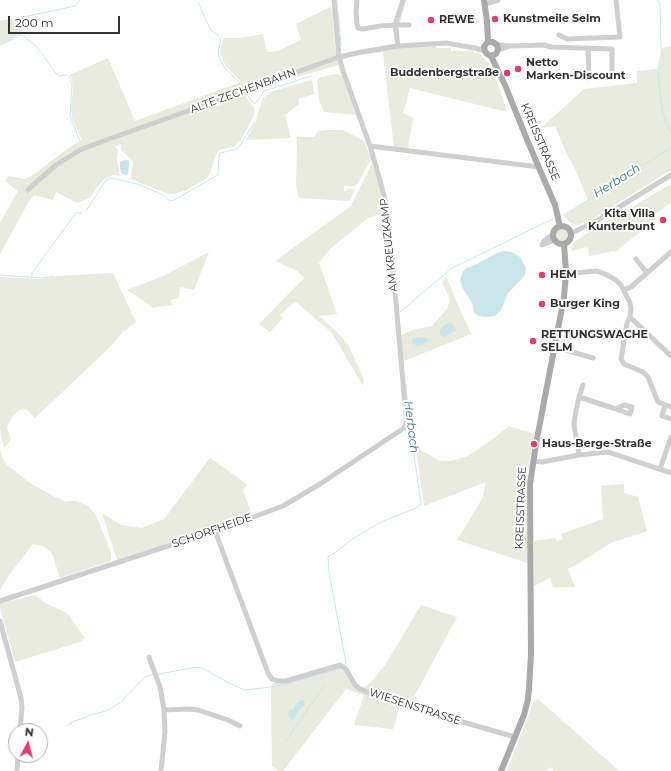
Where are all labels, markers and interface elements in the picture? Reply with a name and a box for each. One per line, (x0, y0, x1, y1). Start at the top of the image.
scale bar (10, 8, 122, 34)
place label: Kunstmeile Selm (503, 12, 601, 26)
place label: REWE (439, 13, 474, 27)
marker: Kunstmeile Selm (490, 14, 500, 24)
text: 200 m (15, 15, 54, 30)
marker: REWE (426, 15, 436, 25)
place label: Netto Marken-Discount (526, 56, 626, 82)
marker: Netto Marken-Discount (513, 64, 523, 74)
street label: ALTE ZECHENBAHN (188, 66, 298, 116)
place label: Buddenbergstraße (390, 66, 499, 80)
marker: Buddenbergstraße (502, 68, 512, 78)
street label: KREISSTRASSE (518, 101, 562, 183)
water label: Herbach (591, 161, 643, 201)
street label: AM KREUZKAMP (378, 198, 400, 292)
place label: Kita Villa Kunterbunt (588, 207, 655, 233)
marker: Kita Villa Kunterbunt (658, 215, 668, 225)
place label: HEM (550, 268, 577, 282)
marker: HEM (537, 270, 547, 280)
place label: Burger King (550, 297, 620, 311)
marker: Burger King (537, 299, 547, 309)
place label: RETTUNGSWACHE SELM (541, 328, 648, 354)
marker: RETTUNGSWACHE SELM (528, 336, 538, 346)
water label: Herbach (401, 400, 421, 454)
place label: Haus-Berge-Straße (542, 437, 652, 451)
marker: Haus-Berge-Straße (529, 439, 539, 449)
street label: KREISSTRASSE (513, 466, 529, 550)
street label: SCHORFHEIDE (170, 511, 254, 551)
street label: WIESENSTRASSE (368, 686, 462, 728)
north arrow (8, 723, 48, 763)
text: N (24, 725, 35, 740)

